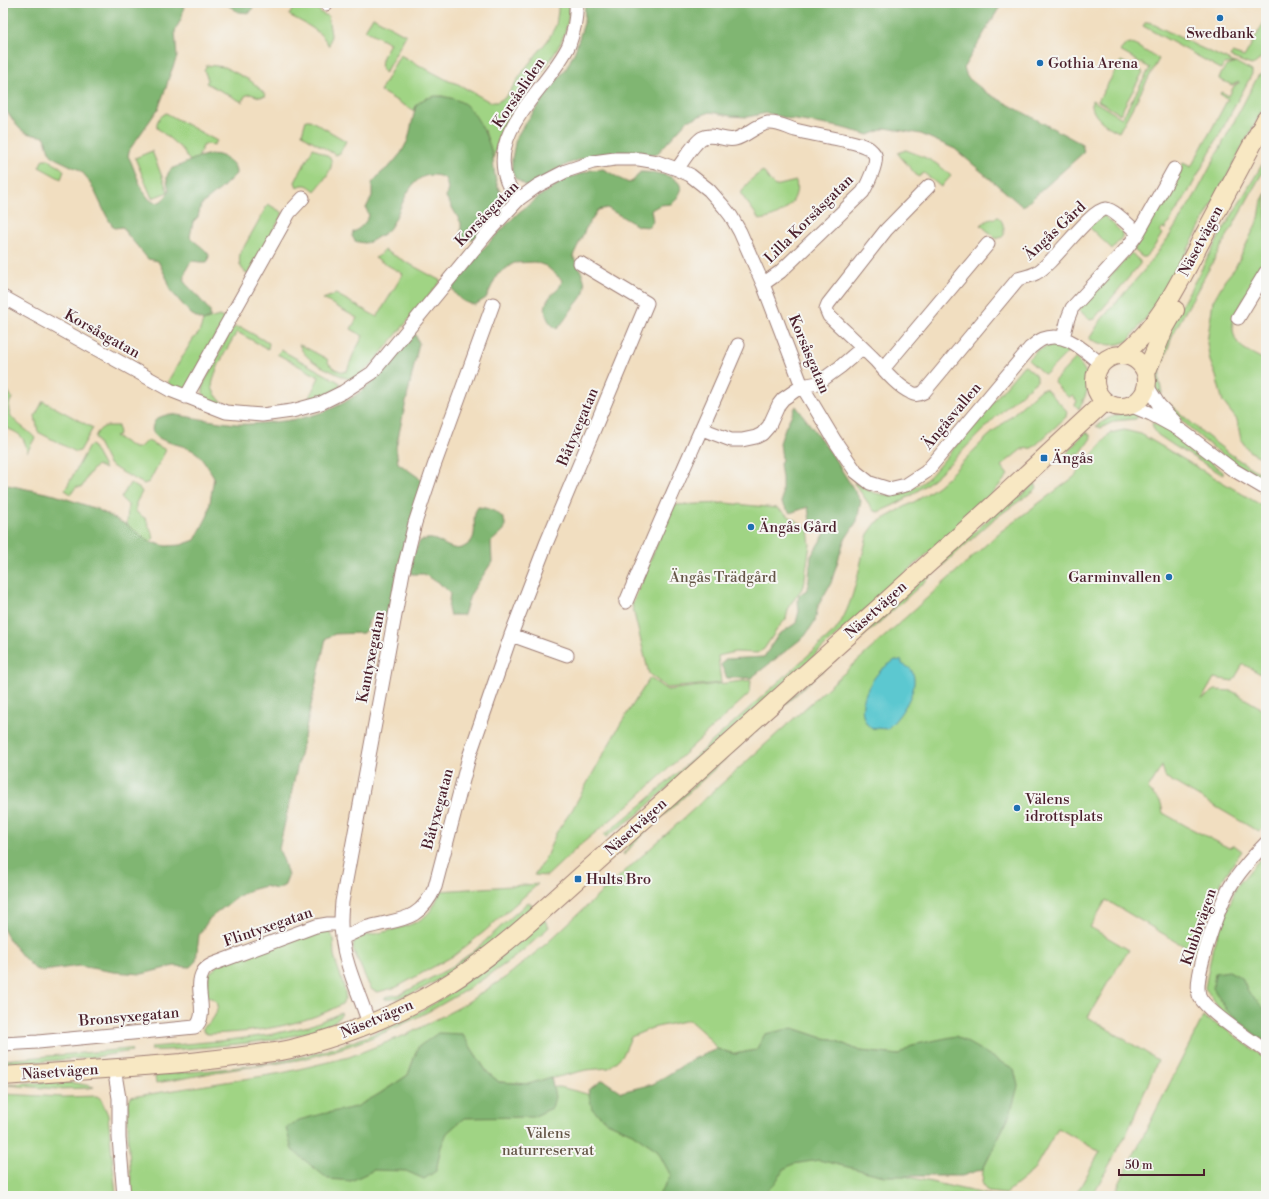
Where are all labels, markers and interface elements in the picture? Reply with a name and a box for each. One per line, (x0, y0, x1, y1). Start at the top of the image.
marker: Swedbank (1215, 13, 1225, 23)
place label: Swedbank (1186, 24, 1255, 43)
street label: Korsåsliden (489, 54, 550, 132)
place label: Gothia Arena (1048, 54, 1139, 73)
marker: Gothia Arena (1035, 58, 1045, 68)
street label: Lilla Korsåsgatan (760, 170, 858, 268)
street label: Korsåsgatan (451, 177, 523, 251)
street label: Ängås Gård (1019, 197, 1090, 265)
street label: Näsetvägen (1175, 202, 1228, 279)
street label: Korsåsgatan (61, 305, 143, 363)
street label: Korsåsgatan (784, 312, 834, 396)
street label: Ängåsvallen (918, 378, 986, 454)
street label: Båtyxegatan (553, 385, 603, 470)
place label: Ängås (1051, 449, 1093, 468)
marker: Ängås (1039, 453, 1049, 463)
place label: Ängås Gård (758, 518, 837, 537)
marker: Ängås Gård (746, 522, 756, 532)
park label: Ängås Trädgård (669, 568, 777, 587)
place label: Garminvallen (1068, 568, 1161, 587)
marker: Garminvallen (1164, 572, 1174, 582)
street label: Näsetvägen (841, 577, 911, 643)
street label: Kantyxegatan (353, 610, 389, 704)
street label: Båtyxegatan (418, 766, 458, 853)
place label: Välens idrottsplats (1024, 790, 1103, 826)
street label: Näsetvägen (601, 794, 671, 860)
marker: Välens idrottsplats (1012, 803, 1022, 813)
place label: Hults Bro (586, 870, 651, 889)
marker: Hults Bro (573, 874, 583, 884)
street label: Klubbvägen (1177, 886, 1221, 968)
street label: Flintyxegatan (221, 903, 315, 951)
street label: Näsetvägen (338, 995, 416, 1043)
street label: Bronsyxegatan (77, 1003, 180, 1031)
street label: Näsetvägen (21, 1060, 99, 1084)
park label: Välens naturreservat (502, 1124, 595, 1160)
scale bar (1119, 1151, 1204, 1177)
text: 50 m (1125, 1158, 1153, 1173)

